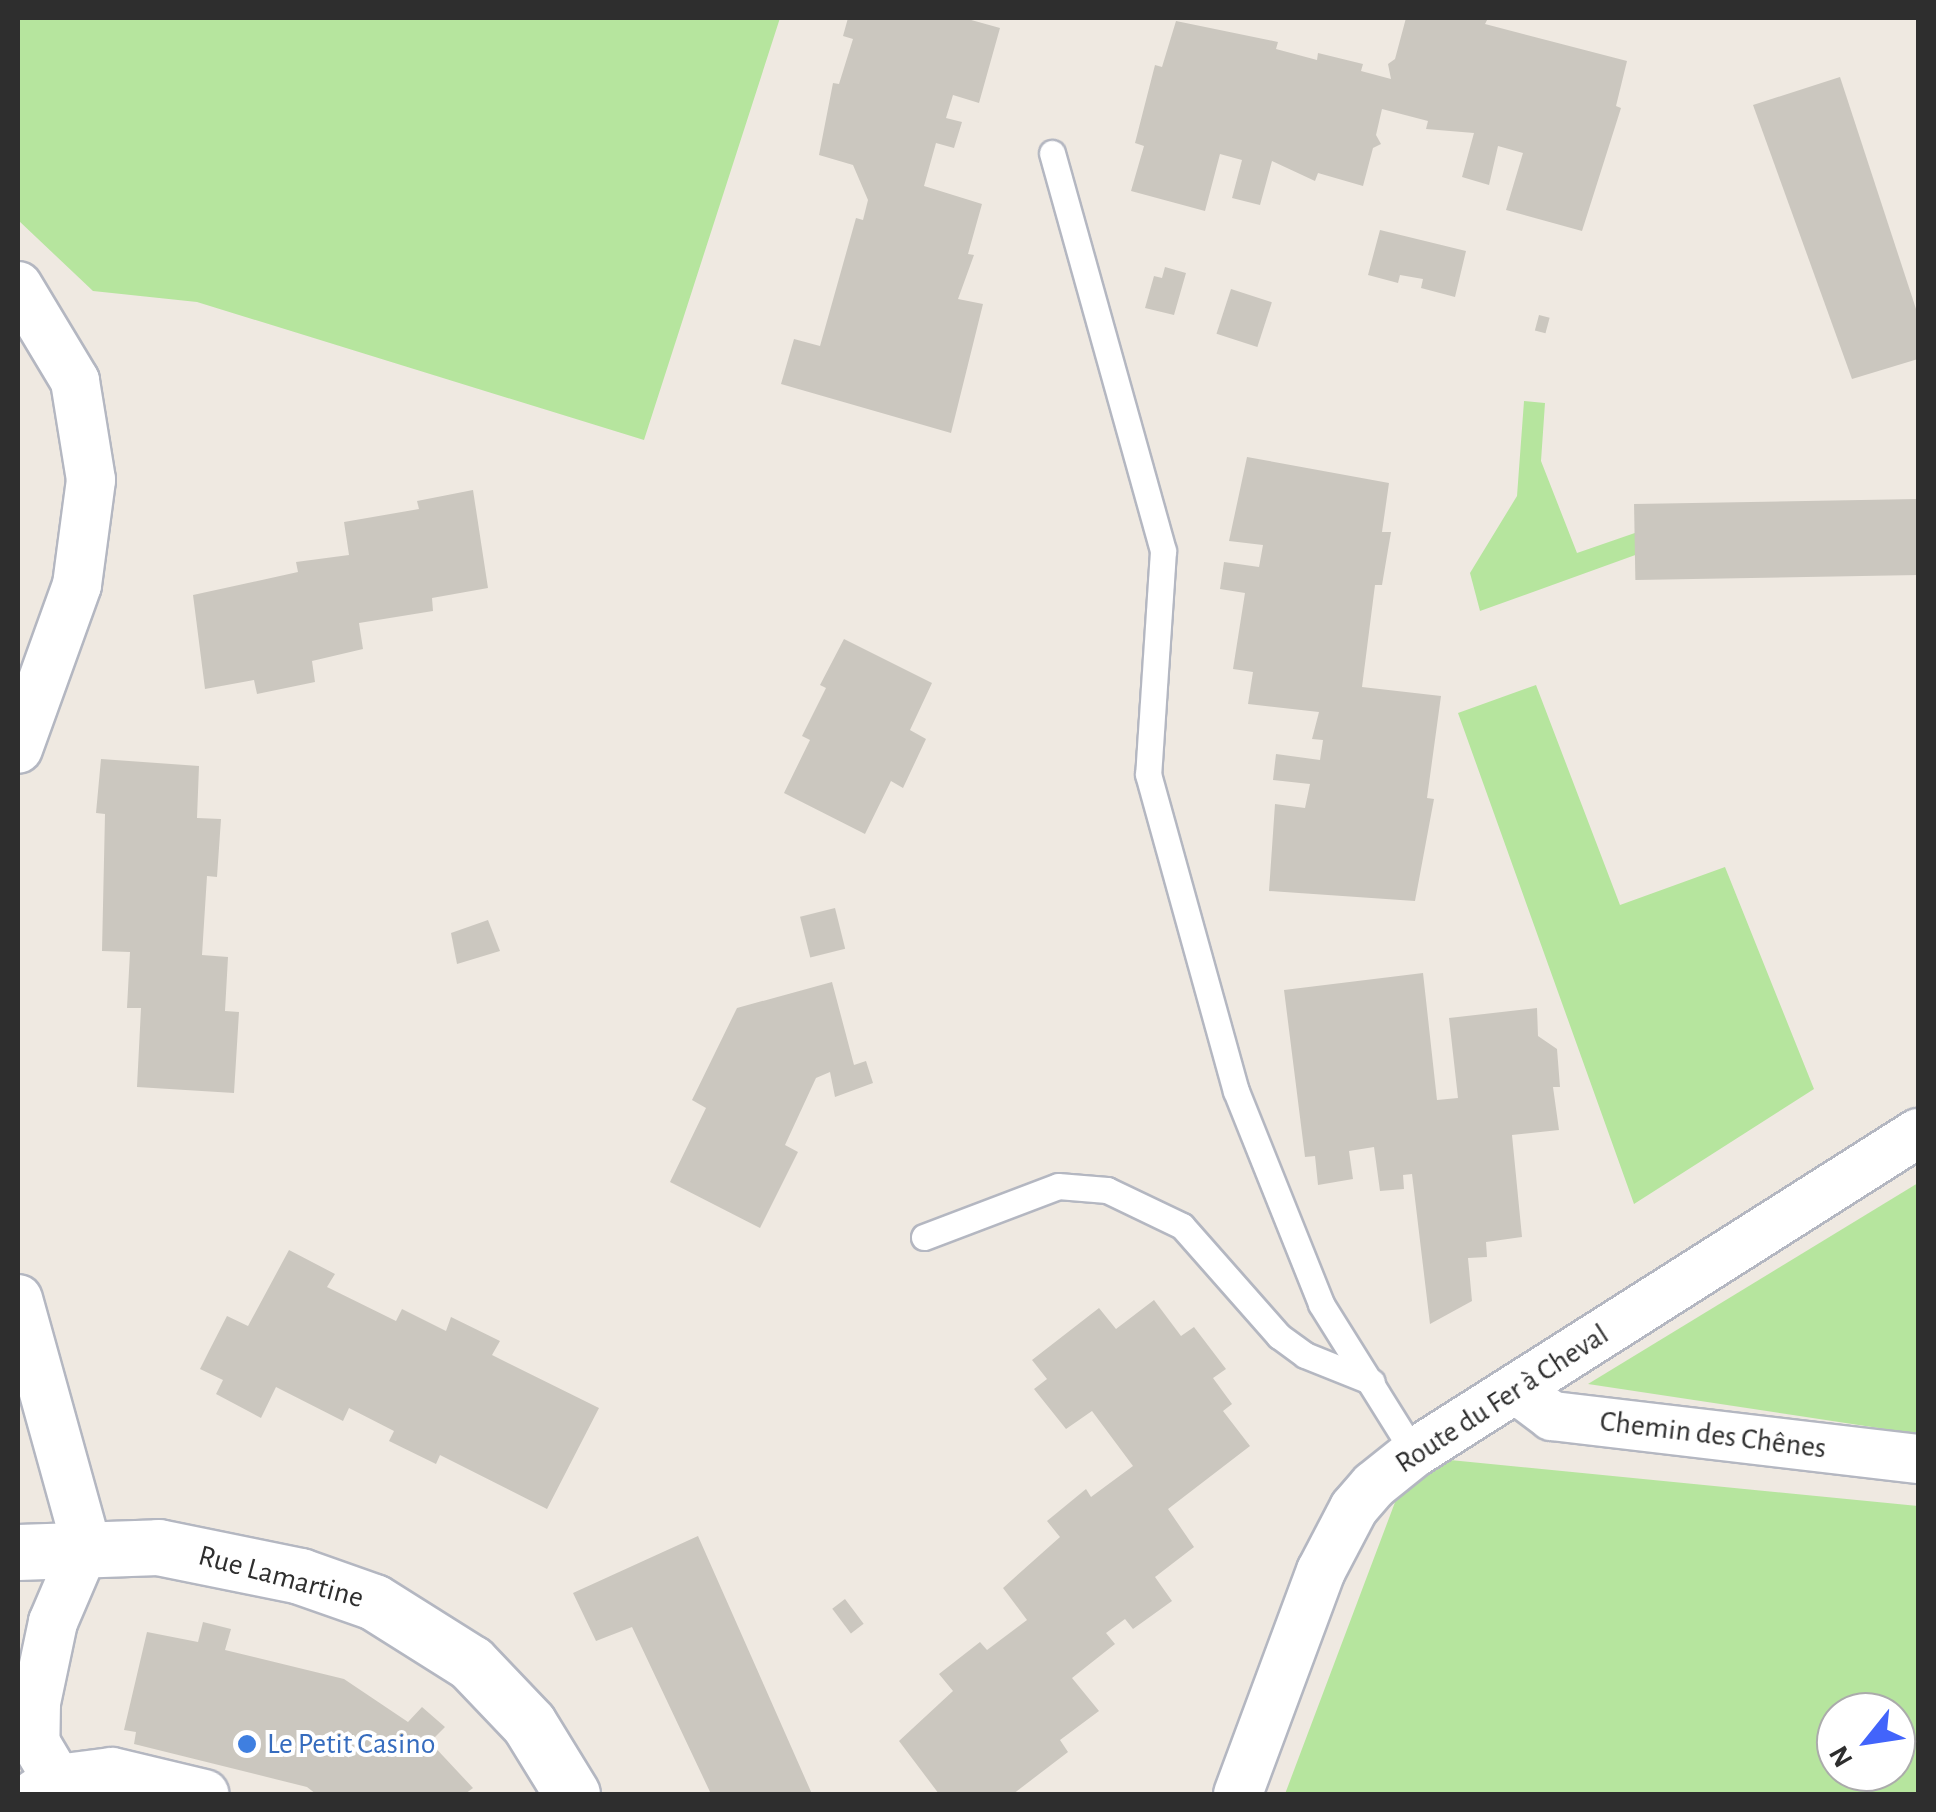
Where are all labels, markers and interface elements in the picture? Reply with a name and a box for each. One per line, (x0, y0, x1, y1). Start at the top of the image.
street label: Route du Fer à Cheval (1389, 1317, 1615, 1481)
street label: Chemin des Chênes (1598, 1403, 1828, 1467)
street label: Rue Lamartine (194, 1538, 368, 1616)
north arrow (1816, 1692, 1916, 1792)
place label: Le Petit Casino (267, 1726, 435, 1762)
marker: Le Petit Casino (236, 1733, 258, 1755)
text: N (1825, 1741, 1859, 1771)

